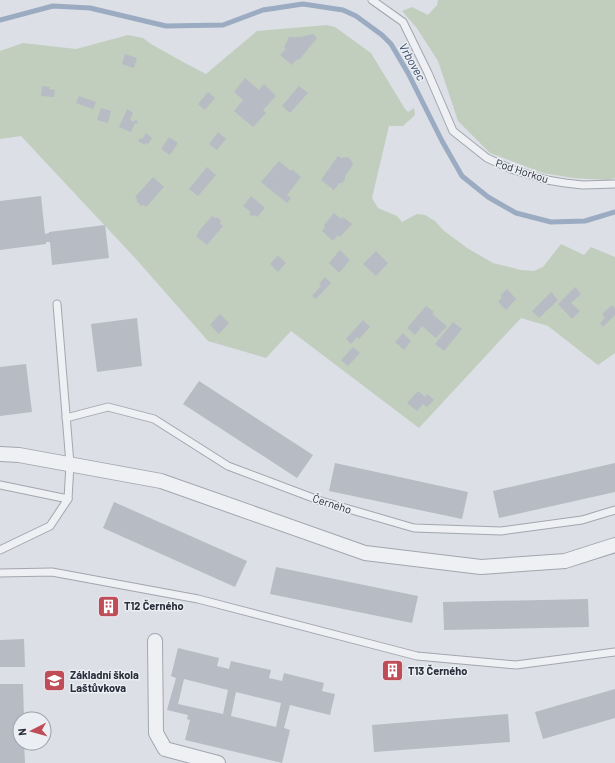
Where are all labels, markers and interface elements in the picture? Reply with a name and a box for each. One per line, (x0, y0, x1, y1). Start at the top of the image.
water label: Vrbovec (397, 40, 429, 83)
street label: Pod Horkou (494, 156, 550, 185)
street label: Černého (311, 491, 353, 516)
building icon: T12 Černého (96, 593, 122, 619)
place label: T12 Černého (124, 599, 184, 612)
building icon: T13 Černého (380, 658, 406, 684)
place label: T13 Černého (408, 664, 467, 677)
school or university icon: Základní škola Laštůvkova (42, 668, 68, 694)
place label: Základní škola Laštůvkova (70, 668, 139, 694)
north arrow (12, 711, 52, 751)
text: N (15, 728, 28, 736)

